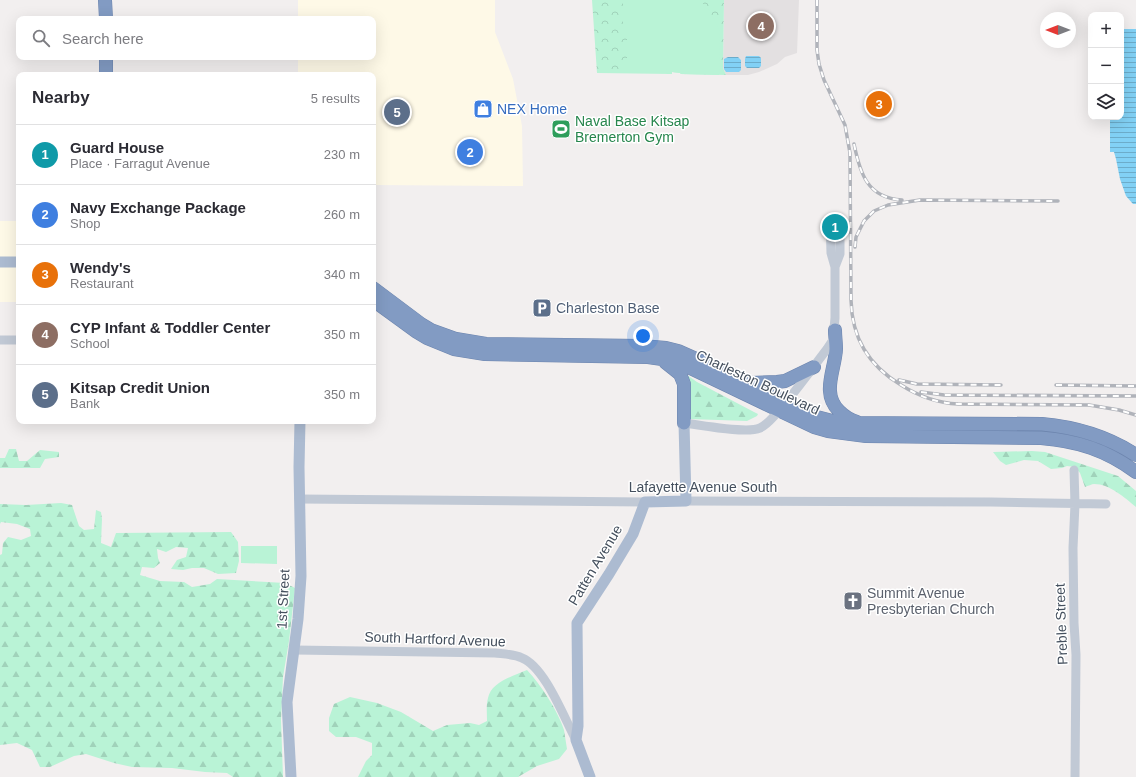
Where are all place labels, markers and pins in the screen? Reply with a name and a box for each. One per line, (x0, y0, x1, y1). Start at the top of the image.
pin: 4 (748, 11, 774, 41)
pin: 3 (866, 89, 892, 119)
pin: 5 (384, 97, 410, 127)
shop icon: NEX Home (472, 98, 494, 120)
place label: NEX Home (497, 101, 567, 117)
place label: Naval Base Kitsap Bremerton Gym (575, 113, 690, 145)
sports icon: Naval Base Kitsap Bremerton Gym (550, 118, 572, 140)
pin: 2 (457, 137, 483, 167)
pin: 1 (822, 212, 848, 242)
parking icon: Charleston Base (531, 297, 553, 319)
place label: Charleston Base (556, 300, 660, 316)
place label: Summit Avenue Presbyterian Church (867, 585, 995, 617)
church icon: Summit Avenue Presbyterian Church (842, 590, 864, 612)

